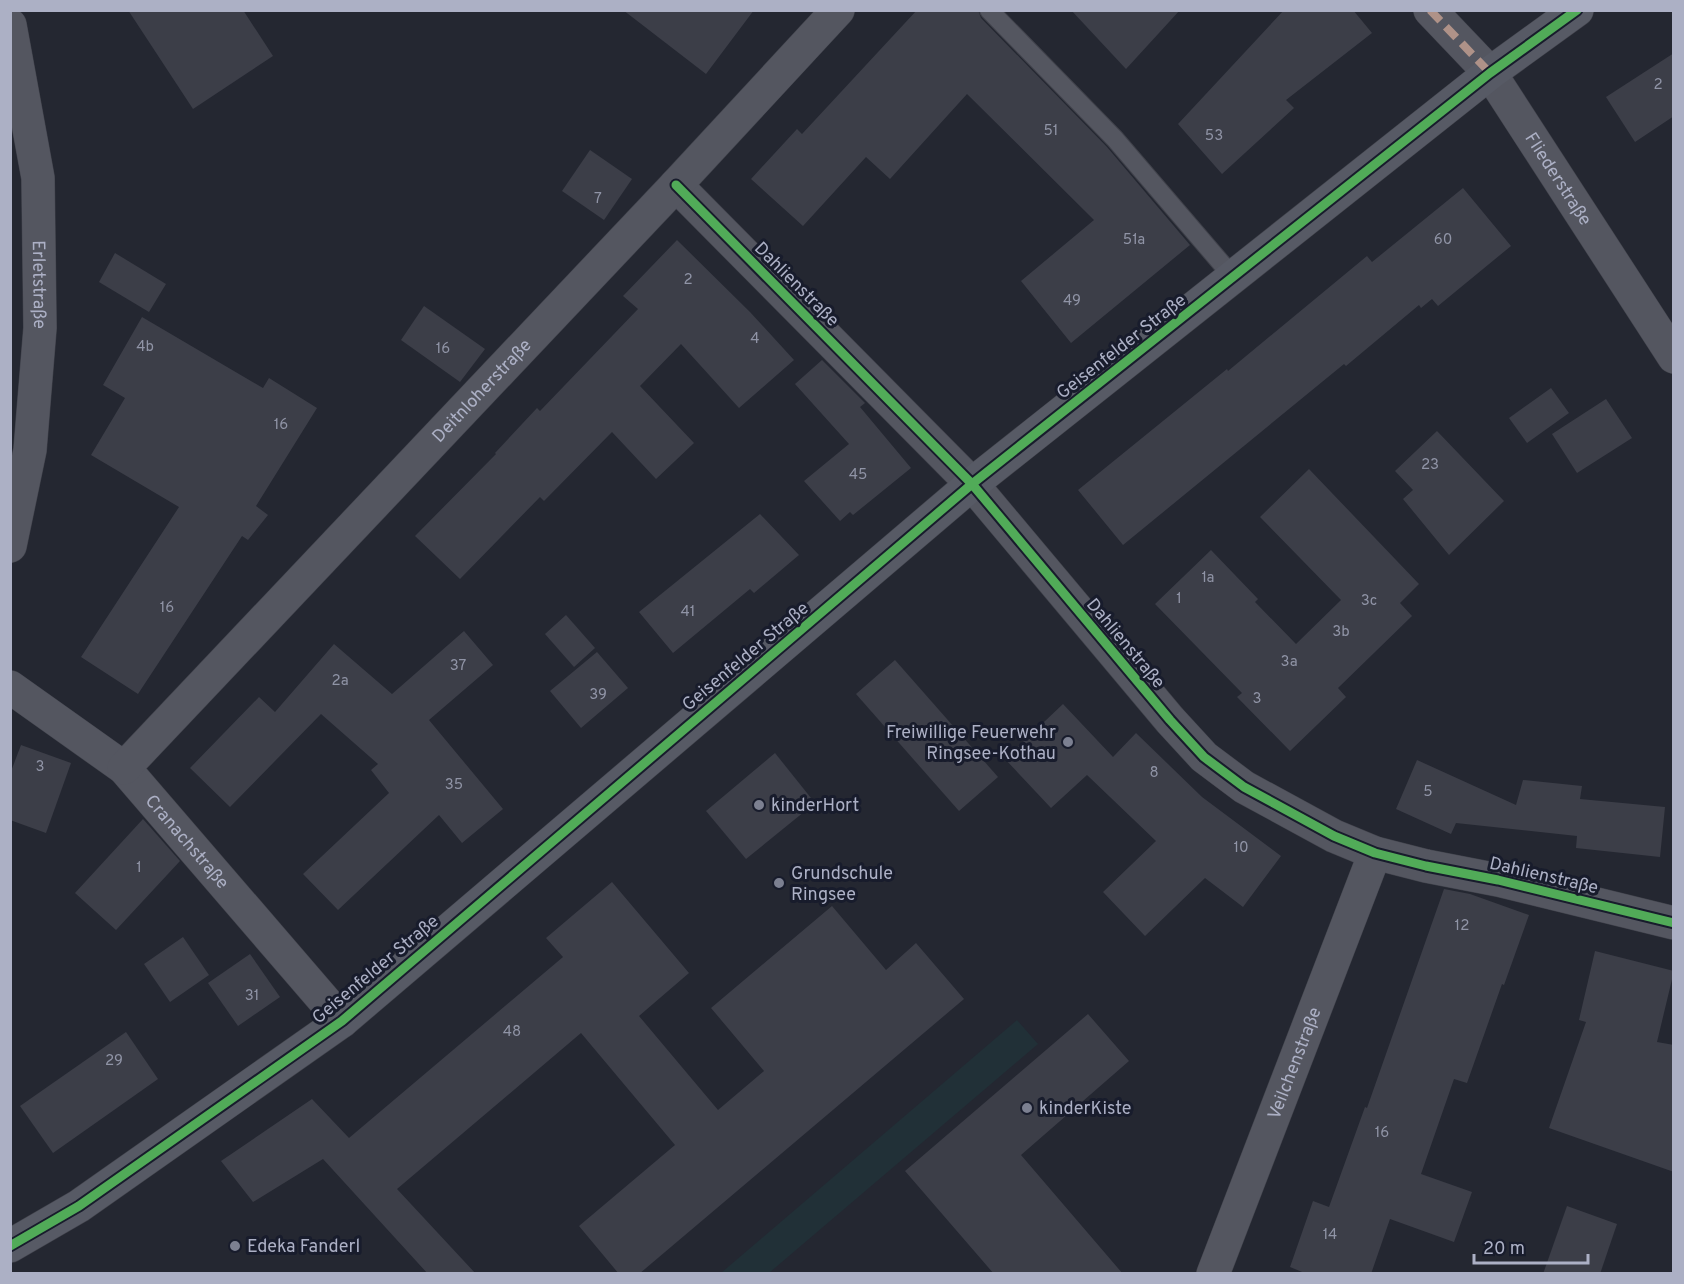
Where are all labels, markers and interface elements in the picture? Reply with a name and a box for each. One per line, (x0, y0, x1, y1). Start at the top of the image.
house number: 2 (1653, 76, 1663, 95)
house number: 51 (1044, 122, 1058, 141)
house number: 53 (1205, 127, 1223, 146)
street label: Fliederstraße (1519, 129, 1596, 230)
house number: 7 (594, 190, 602, 209)
house number: 51a (1123, 231, 1145, 250)
house number: 60 (1434, 231, 1452, 250)
street label: Dahlienstraße (749, 238, 843, 332)
street label: Erletstraße (26, 240, 50, 329)
house number: 2 (683, 271, 693, 290)
street label: Geisenfelder Straße (1052, 289, 1191, 405)
house number: 49 (1063, 292, 1081, 311)
house number: 4 (750, 330, 760, 349)
street label: Deitnloherstraße (428, 335, 537, 448)
house number: 4b (136, 338, 154, 357)
house number: 16 (436, 340, 450, 359)
house number: 16 (274, 416, 288, 435)
house number: 23 (1421, 456, 1439, 475)
house number: 45 (849, 466, 867, 485)
house number: 1a (1201, 569, 1215, 588)
house number: 1 (1176, 590, 1182, 609)
house number: 3c (1361, 592, 1377, 611)
street label: Dahlienstraße (1080, 594, 1169, 694)
street label: Geisenfelder Straße (678, 597, 814, 717)
house number: 16 (160, 599, 174, 618)
house number: 41 (681, 603, 695, 622)
house number: 3b (1332, 623, 1350, 642)
house number: 3a (1280, 653, 1298, 672)
house number: 37 (450, 657, 467, 676)
house number: 2a (331, 672, 349, 691)
house number: 39 (589, 686, 607, 705)
house number: 3 (1252, 690, 1262, 709)
place label: Freiwillige Feuerwehr Ringsee-Kothau (886, 722, 1056, 766)
marker: Freiwillige Feuerwehr Ringsee-Kothau (1061, 735, 1075, 749)
house number: 3 (35, 758, 45, 777)
house number: 8 (1149, 764, 1159, 783)
house number: 35 (445, 776, 463, 795)
house number: 5 (1423, 783, 1433, 802)
street label: Cranachstraße (139, 791, 233, 895)
place label: kinderHort (771, 795, 859, 818)
marker: kinderHort (752, 798, 766, 812)
house number: 10 (1233, 839, 1249, 858)
street label: Dahlienstraße (1487, 853, 1600, 900)
house number: 1 (136, 859, 142, 878)
place label: Grundschule Ringsee (791, 863, 893, 907)
marker: Grundschule Ringsee (772, 876, 786, 890)
street label: Geisenfelder Straße (308, 910, 444, 1030)
house number: 12 (1455, 917, 1469, 936)
house number: 31 (245, 987, 259, 1006)
street label: Veilchenstraße (1264, 1004, 1328, 1123)
house number: 48 (503, 1023, 521, 1042)
house number: 29 (105, 1052, 123, 1071)
place label: kinderKiste (1039, 1098, 1132, 1121)
marker: kinderKiste (1020, 1101, 1034, 1115)
house number: 16 (1375, 1124, 1389, 1143)
house number: 14 (1323, 1226, 1337, 1245)
scale bar (1474, 1227, 1588, 1265)
place label: Edeka Fanderl (247, 1236, 360, 1259)
text: 20 m (1483, 1238, 1525, 1261)
marker: Edeka Fanderl (228, 1239, 242, 1253)

